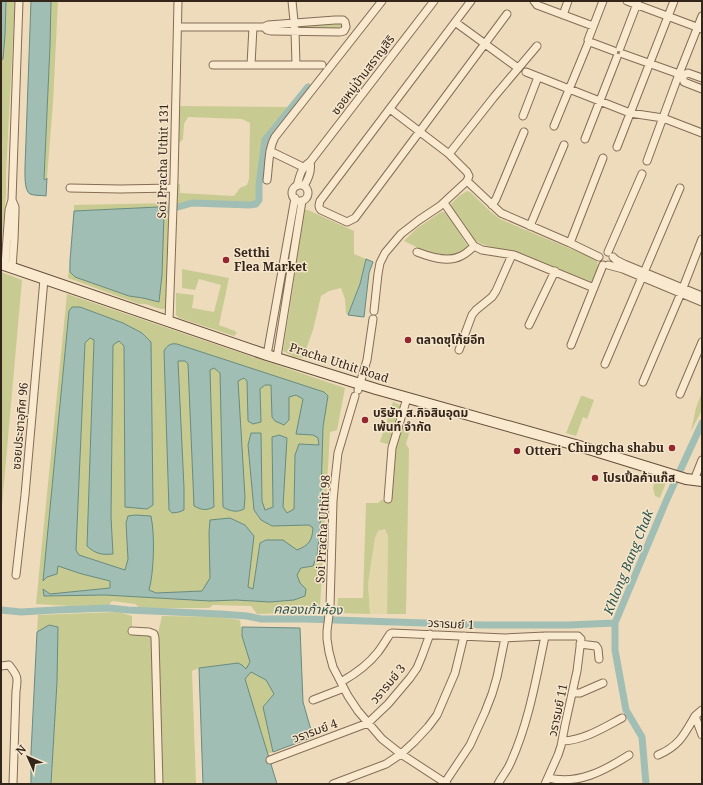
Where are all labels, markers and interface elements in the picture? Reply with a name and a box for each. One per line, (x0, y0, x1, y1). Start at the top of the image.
street label: ซอยหมู่บ้านสราญสิริ (327, 31, 398, 118)
street label: Soi Pracha Uthit 131 (153, 103, 172, 219)
place label: Setthi Flea Market (234, 244, 307, 275)
marker: Setthi Flea Market (221, 255, 231, 265)
place label: ตลาดซุโก้ยอีท (416, 331, 485, 348)
marker: ตลาดซุโก้ยอีท (403, 335, 413, 345)
street label: Pracha Uthit Road (287, 338, 392, 387)
street label: ซอยประชาอุทิศ 96 (7, 381, 32, 470)
place label: บริษัท ส.กิจสินอุดม เพ้นท์ จำกัด (373, 404, 468, 435)
marker: บริษัท ส.กิจสินอุดม เพ้นท์ จำกัด (360, 415, 370, 425)
place label: Chingcha shabu (568, 439, 664, 456)
place label: Otteri (525, 442, 562, 459)
marker: Chingcha shabu (667, 443, 677, 453)
marker: Otteri (512, 446, 522, 456)
place label: โปรเปิ้ลค้าแก๊ส (603, 469, 675, 486)
marker: โปรเปิ้ลค้าแก๊ส (590, 473, 600, 483)
street label: Soi Pracha Uthit 98 (311, 474, 334, 583)
water label: Khlong Bang Chak (598, 506, 658, 618)
water label: คลองเก้าห้อง (273, 599, 344, 619)
street label: วรารมย์ 1 (427, 614, 475, 633)
street label: วรารมย์ 3 (366, 660, 409, 707)
street label: วรารมย์ 11 (544, 682, 571, 738)
street label: วรารมย์ 4 (290, 714, 340, 747)
north arrow (8, 737, 48, 777)
text: N (12, 741, 29, 758)

